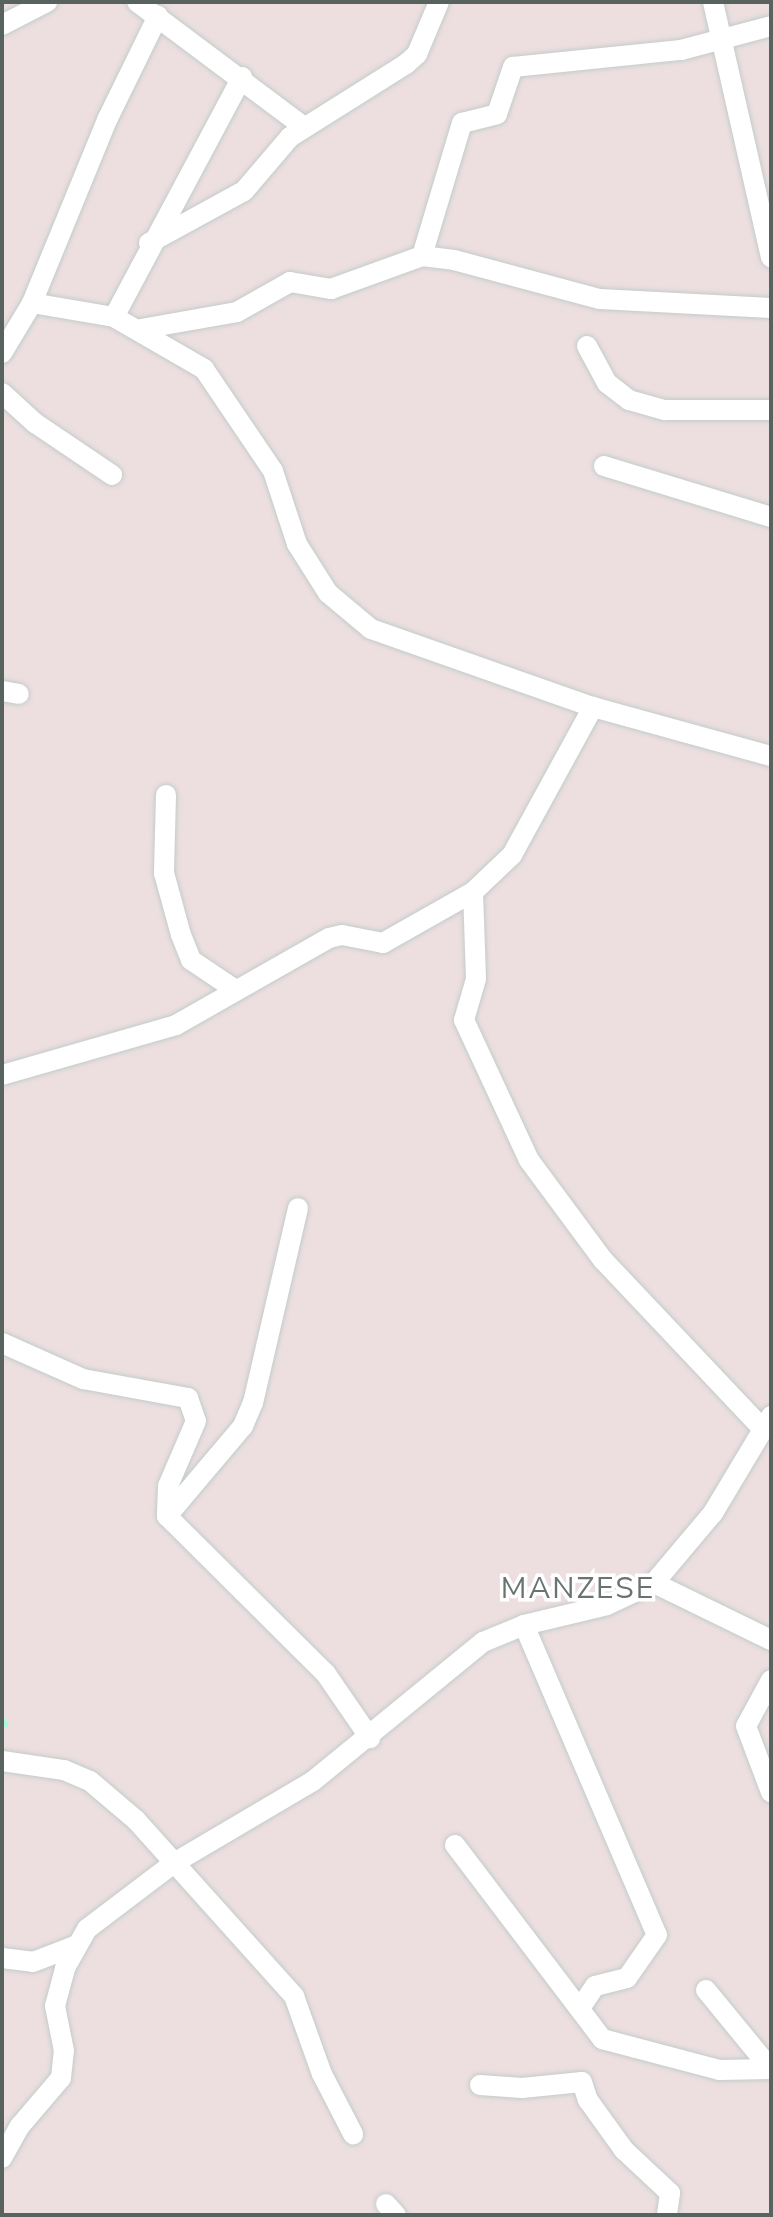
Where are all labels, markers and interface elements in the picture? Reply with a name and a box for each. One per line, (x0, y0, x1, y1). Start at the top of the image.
district label: MANZESE (501, 1571, 655, 1607)

